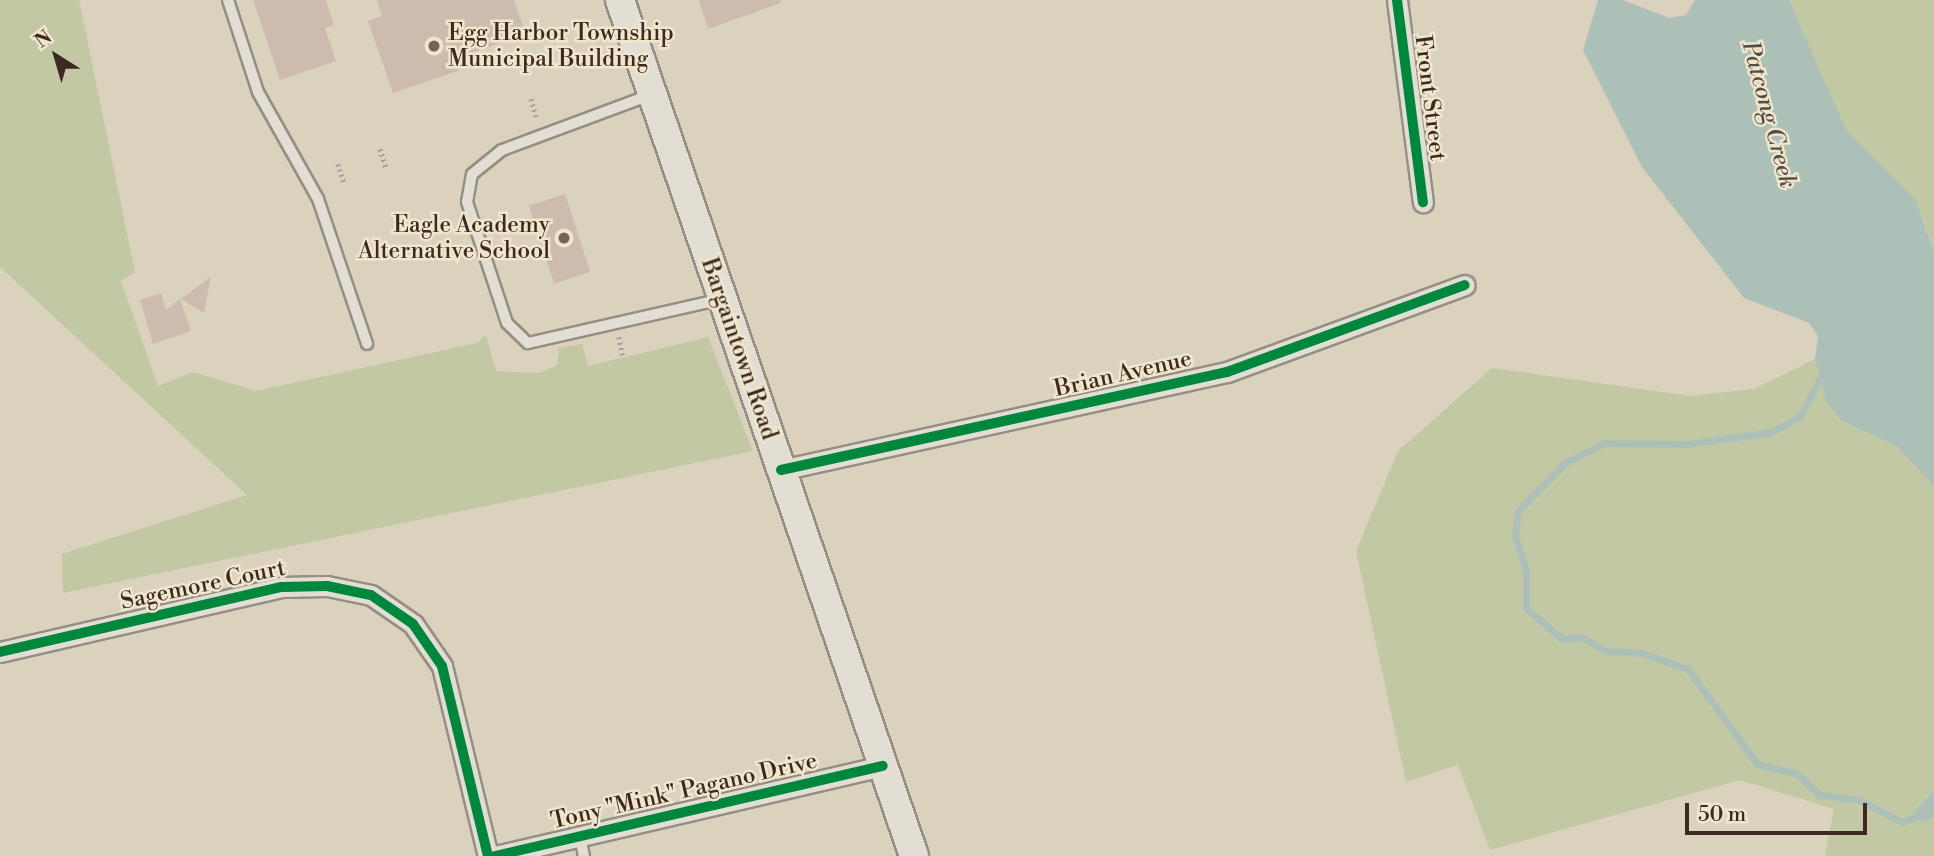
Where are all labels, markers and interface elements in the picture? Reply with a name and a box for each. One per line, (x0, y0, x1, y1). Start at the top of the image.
place label: Egg Harbor Township Municipal Building (448, 19, 674, 73)
north arrow (21, 21, 91, 91)
text: N (30, 25, 57, 53)
street label: Front Street (1409, 34, 1451, 162)
marker: Egg Harbor Township Municipal Building (426, 38, 442, 54)
water label: Patcong Creek (1735, 39, 1801, 191)
place label: Eagle Academy Alternative School (358, 211, 550, 265)
marker: Eagle Academy Alternative School (556, 230, 572, 246)
street label: Bargaintown Road (695, 254, 783, 444)
street label: Brian Avenue (1052, 345, 1194, 403)
street label: Sagemore Court (118, 554, 288, 616)
street label: Tony "Mink" Pagano Drive (548, 747, 820, 835)
scale bar (1689, 790, 1871, 834)
text: 50 m (1698, 802, 1746, 828)

